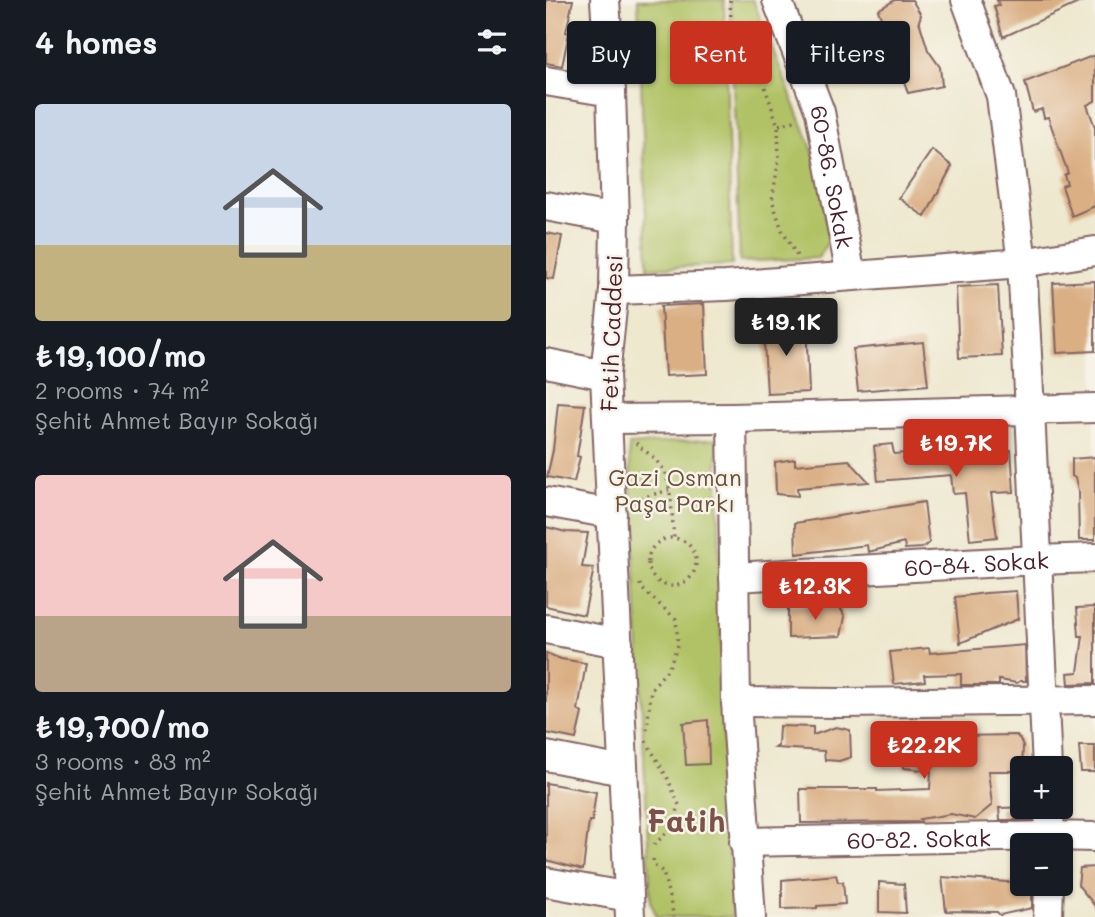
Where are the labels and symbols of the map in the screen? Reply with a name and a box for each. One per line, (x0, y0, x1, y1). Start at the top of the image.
street label: 60-86. Sokak (804, 103, 860, 251)
street label: Fetih Caddesi (593, 254, 629, 412)
pin: ₺19.1K (729, 298, 843, 358)
pin: ₺19.7K (899, 420, 1013, 479)
park label: Gazi Osman Paşa Parkı (608, 462, 742, 518)
street label: 60-84. Sokak (903, 545, 1049, 582)
pin: ₺12.3K (758, 562, 872, 622)
pin: ₺22.2K (867, 722, 981, 781)
district label: Fatih (647, 800, 725, 840)
street label: 60-82. Sokak (847, 822, 991, 855)

